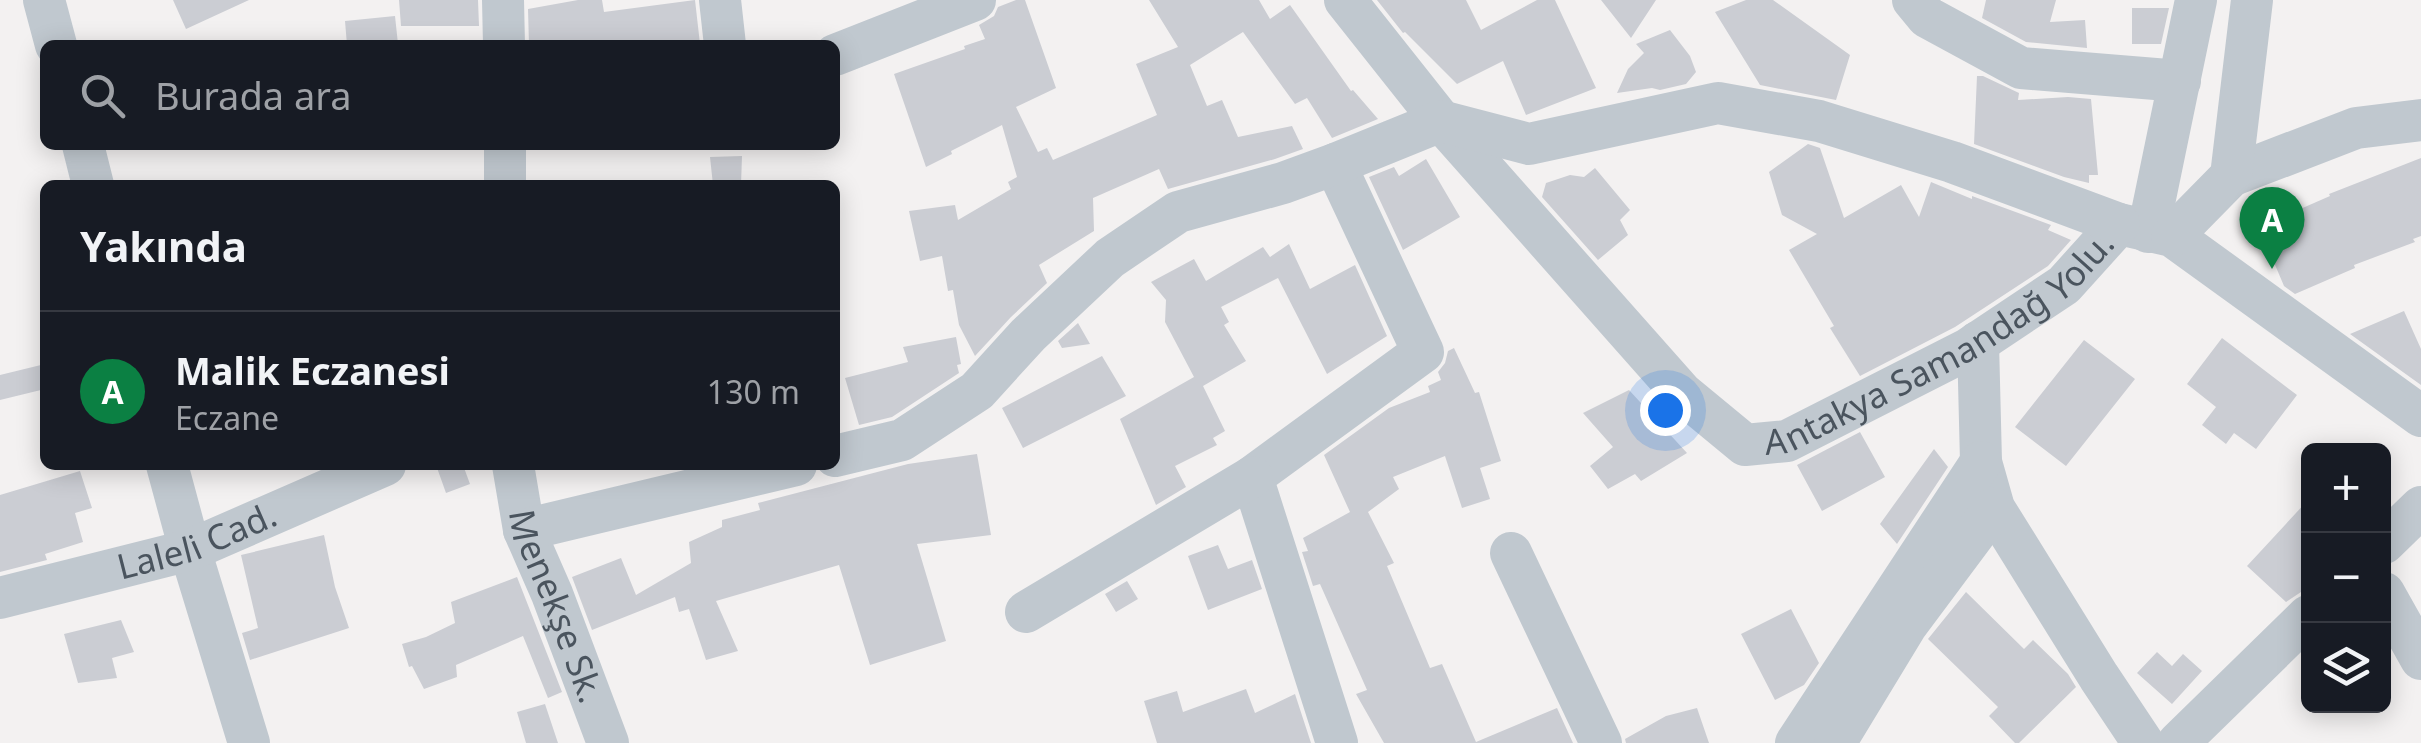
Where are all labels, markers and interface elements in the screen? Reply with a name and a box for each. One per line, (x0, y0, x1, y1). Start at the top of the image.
search box (40, 40, 840, 150)
icon: search (75, 68, 130, 123)
text: Burada ara (155, 69, 352, 121)
pin: A (2240, 186, 2304, 269)
text: Yakında (80, 217, 247, 274)
street label: Antakya Samandağ Yolu. (1762, 220, 2124, 465)
text: Malik Eczanesi (175, 344, 450, 396)
text: A (101, 370, 124, 413)
text: 130 m (707, 370, 800, 413)
your location (1640, 385, 1691, 436)
text: Eczane (175, 396, 279, 439)
map controls (2301, 443, 2391, 713)
button: + (2301, 443, 2391, 533)
street label: Laleli Cad. (112, 490, 283, 590)
street label: Menekşe Sk. (499, 506, 616, 709)
button: − (2301, 533, 2391, 623)
button: layers (2301, 623, 2391, 713)

